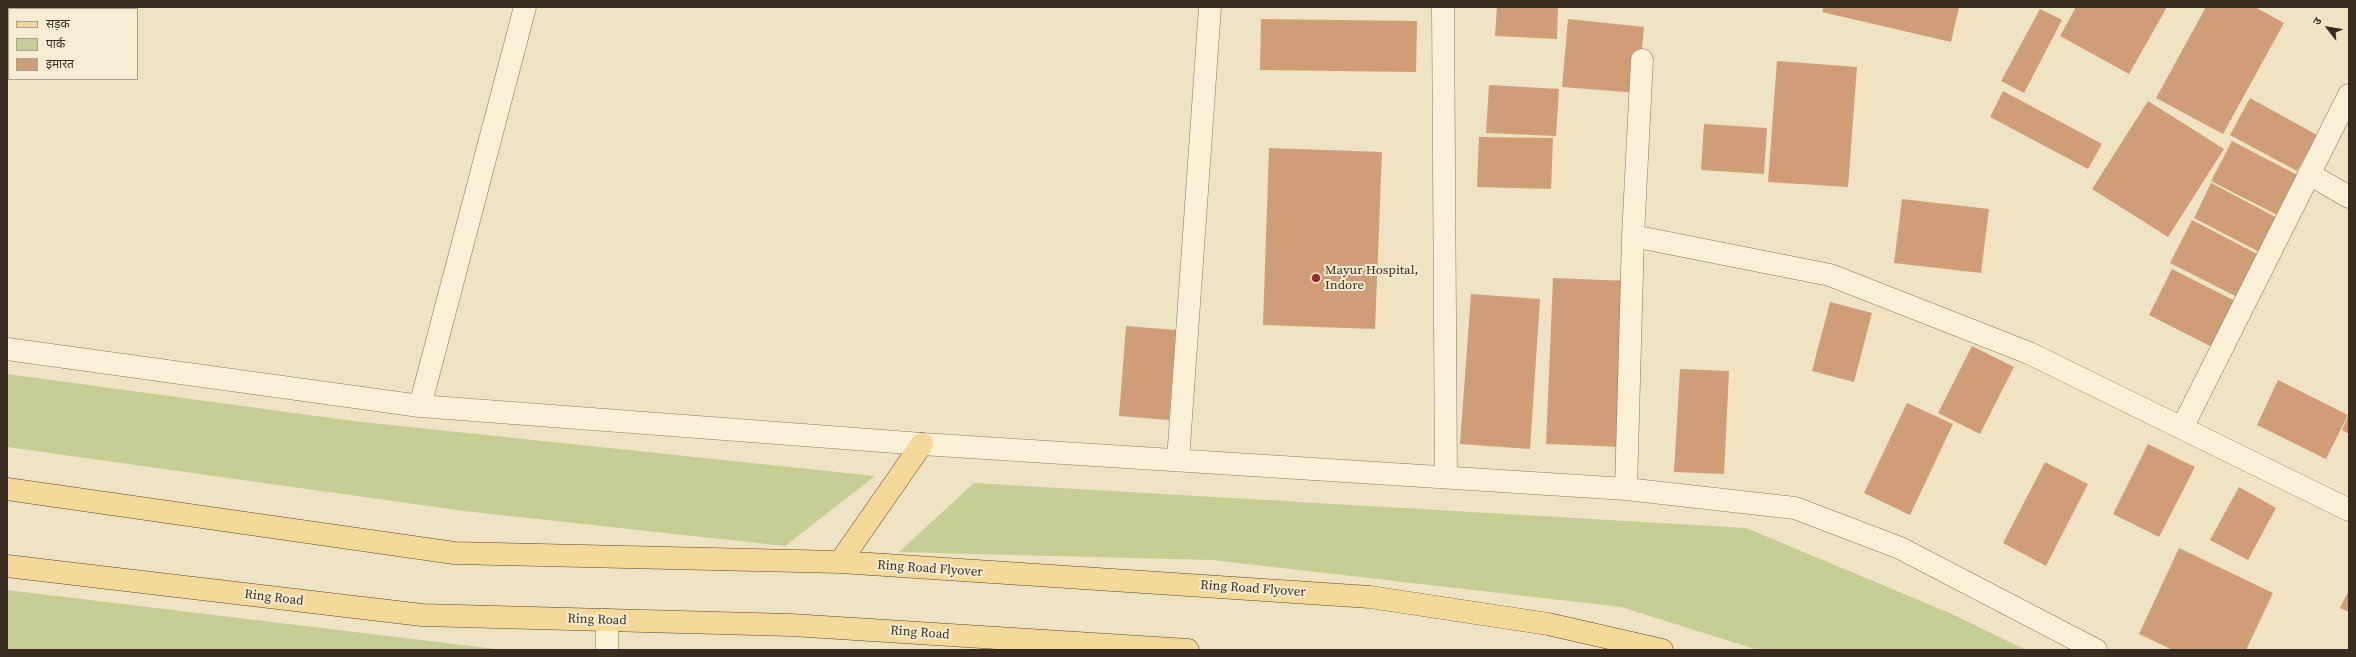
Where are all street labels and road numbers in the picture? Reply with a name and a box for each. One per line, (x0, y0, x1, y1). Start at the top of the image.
street label: Ring Road Flyover (877, 558, 983, 580)
street label: Ring Road Flyover (1200, 578, 1306, 600)
street label: Ring Road (244, 587, 304, 609)
street label: Ring Road (567, 611, 627, 629)
street label: Ring Road (890, 623, 950, 643)

